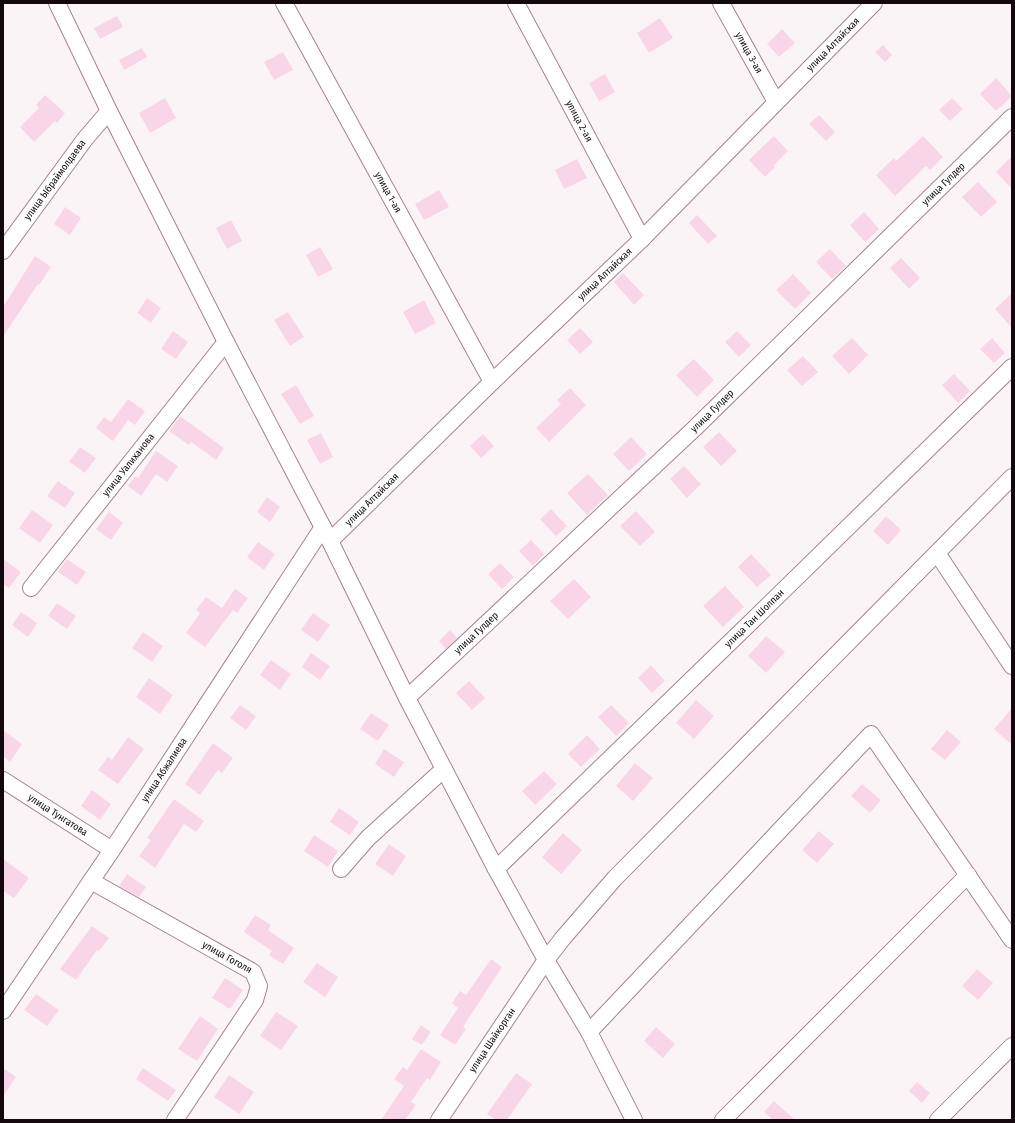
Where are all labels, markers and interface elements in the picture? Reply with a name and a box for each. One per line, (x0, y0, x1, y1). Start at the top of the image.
street label: улица Алтайская (804, 15, 862, 74)
street label: улица 3-ая (732, 30, 765, 76)
street label: улица 2-ая (563, 98, 595, 144)
street label: улица Ыбраймолдаева (22, 137, 88, 223)
street label: улица Гулдер (919, 160, 968, 208)
street label: улица 1-ая (372, 170, 404, 215)
street label: улица Алтайская (575, 246, 635, 303)
street label: улица Гулдер (688, 387, 737, 435)
street label: улица Уалиханова (100, 431, 157, 499)
street label: улица Алтайская (343, 471, 402, 529)
street label: улица Тан Шолпан (722, 587, 787, 650)
street label: улица Гулдер (452, 609, 501, 657)
street label: улица Абжалиева (139, 736, 190, 804)
street label: улица Тунгатова (26, 792, 90, 839)
street label: улица Гоголя (200, 939, 254, 976)
street label: улица Шайкорган (467, 1006, 518, 1075)

